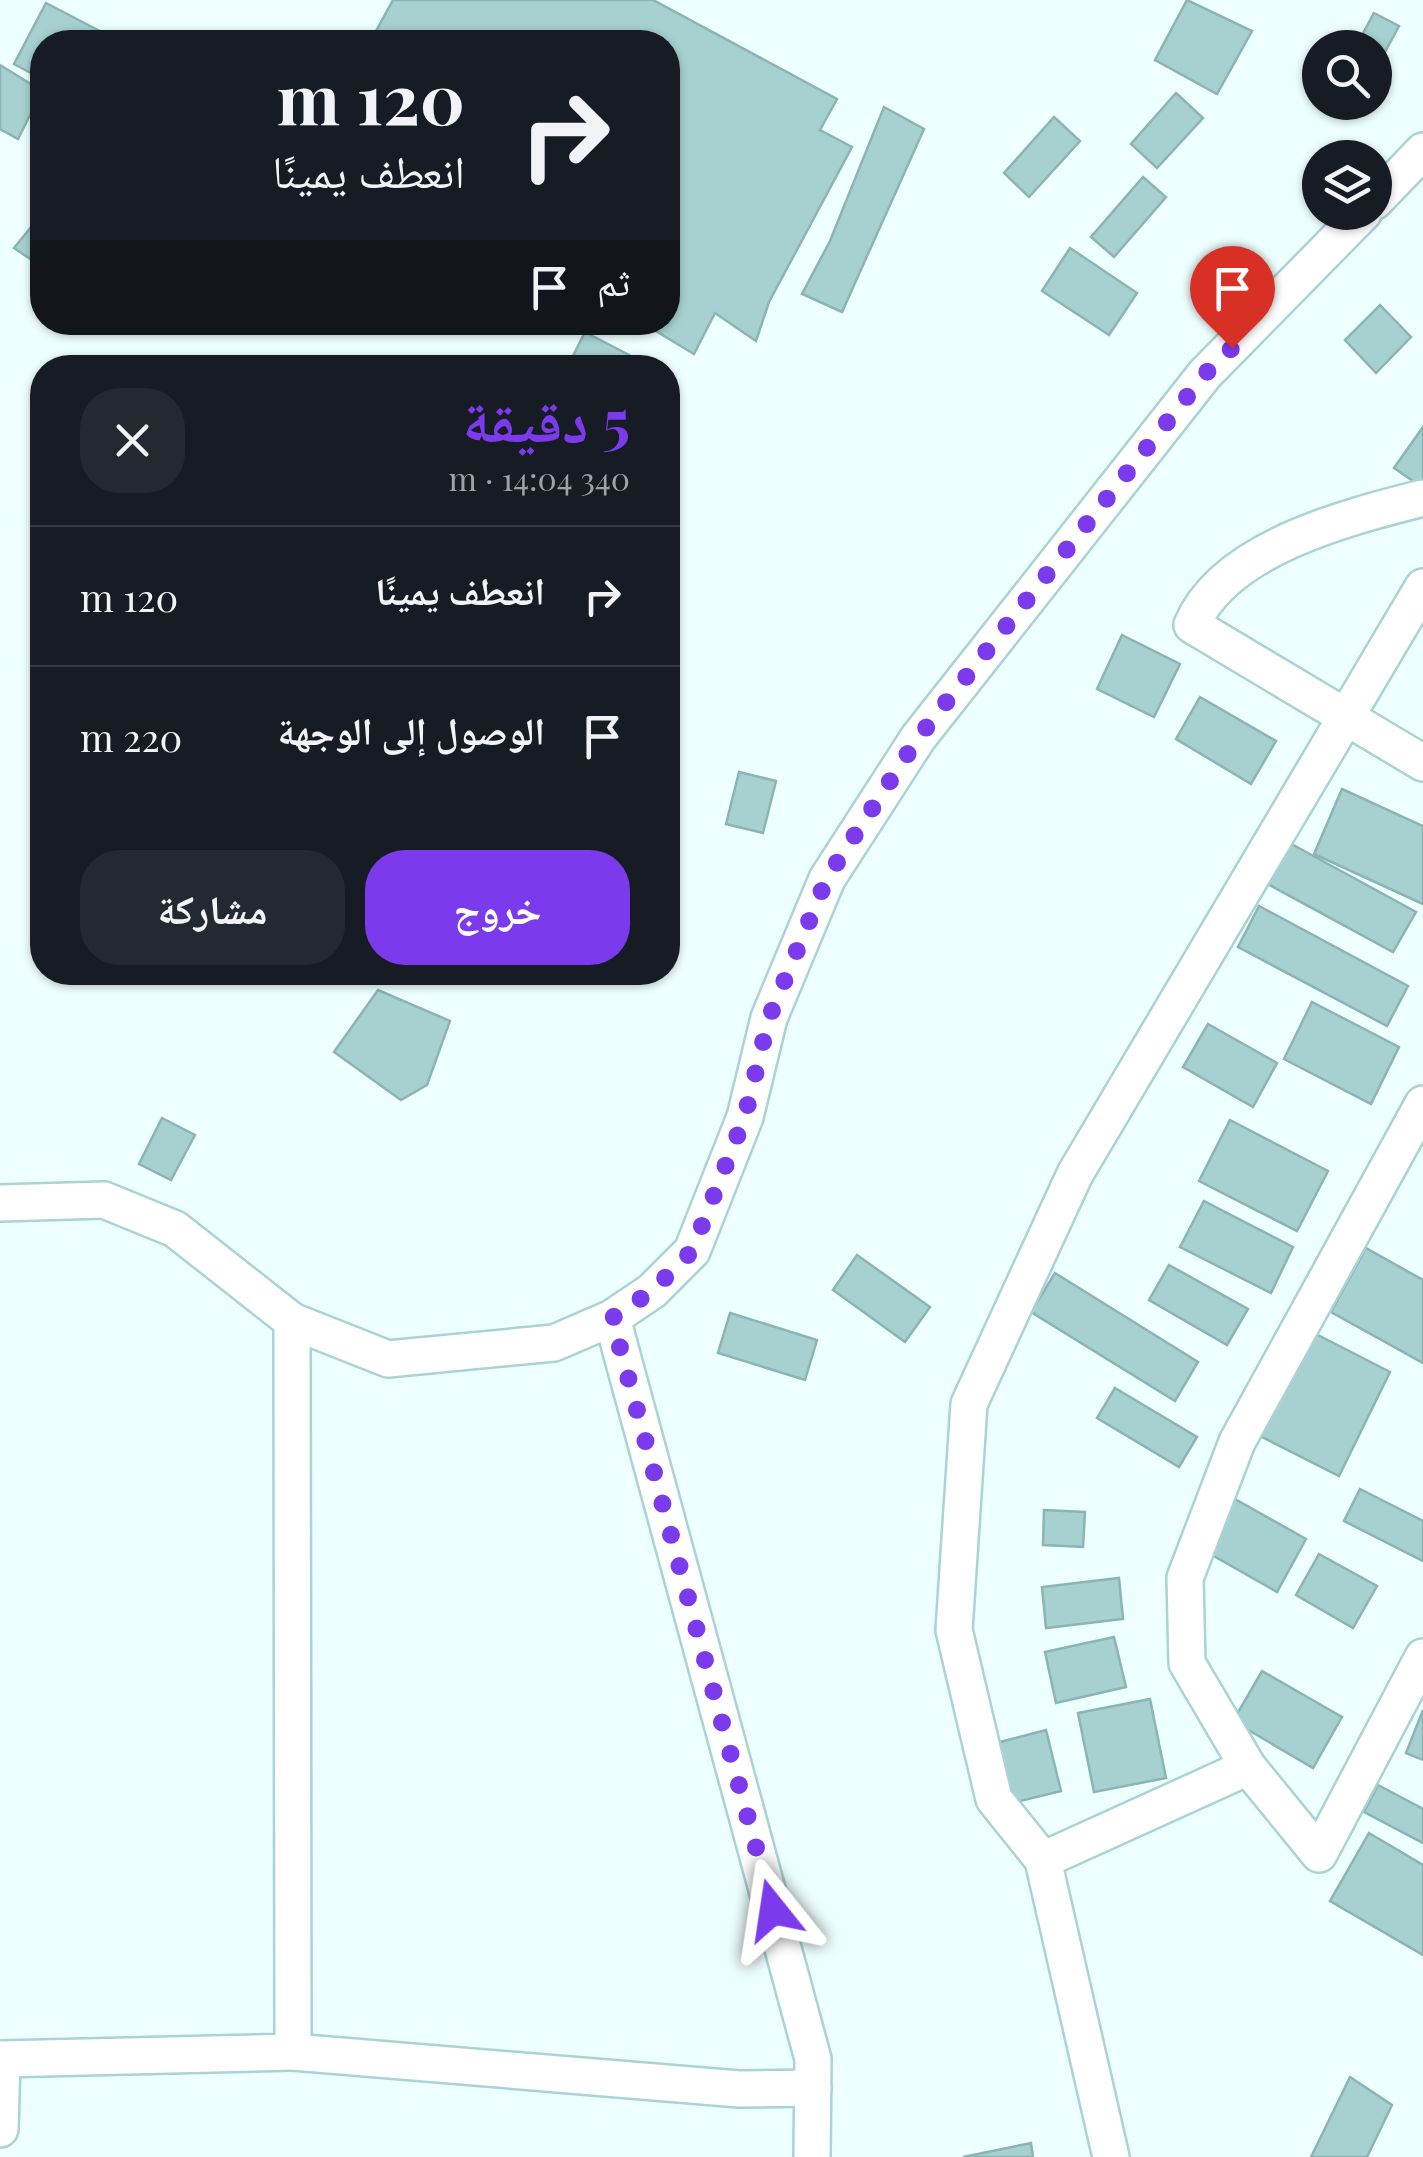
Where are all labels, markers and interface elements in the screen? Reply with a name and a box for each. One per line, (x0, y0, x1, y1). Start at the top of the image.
map controls (1302, 30, 1392, 230)
button: search (1302, 30, 1392, 120)
text: 120 m (277, 49, 465, 143)
icon: right (500, 70, 630, 200)
text: انعطف يمينًا (272, 139, 465, 199)
button: layers (1302, 140, 1392, 230)
pin (1190, 246, 1275, 349)
text: ثم (597, 255, 630, 306)
icon: arrive (522, 260, 577, 315)
icon: arrive (1205, 261, 1260, 316)
text: 5 دقيقة (462, 378, 630, 458)
button: close (80, 388, 185, 493)
text: 340 m · 14:04 (449, 456, 630, 499)
text: انعطف يمينًا (375, 564, 545, 615)
icon: right (575, 569, 630, 624)
text: 120 m (80, 571, 178, 622)
text: الوصول إلى الوجهة (277, 704, 545, 755)
icon: arrive (575, 709, 630, 764)
text: 220 m (80, 711, 182, 762)
button: مشاركة (80, 850, 345, 965)
button: خروج (365, 850, 630, 965)
position arrow (721, 1858, 825, 1962)

